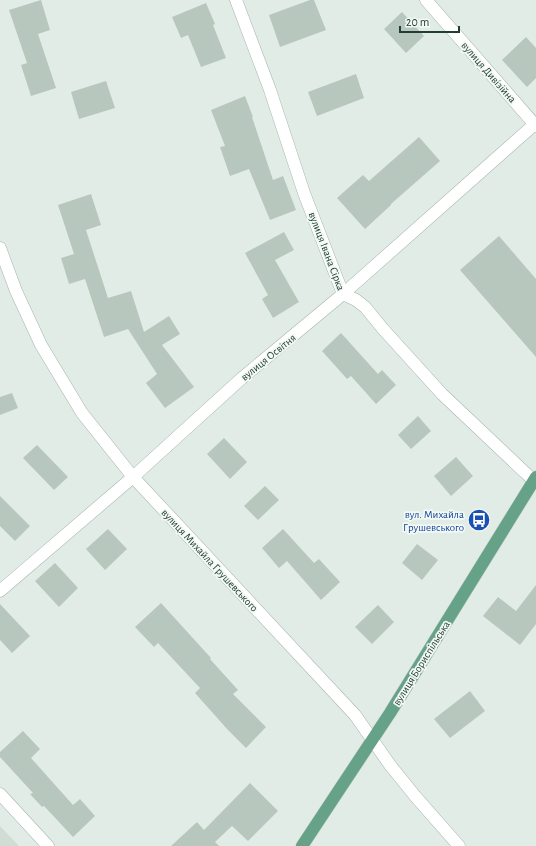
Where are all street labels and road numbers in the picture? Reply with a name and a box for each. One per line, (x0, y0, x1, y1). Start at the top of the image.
street label: вулиця Дивізійна (459, 40, 518, 105)
street label: вулиця Івана Сірка (307, 210, 347, 292)
street label: вулиця Освітня (239, 332, 298, 383)
street label: вулиця Михайла Грушевського (159, 507, 260, 614)
street label: вулиця Бориспільська (391, 619, 452, 707)

